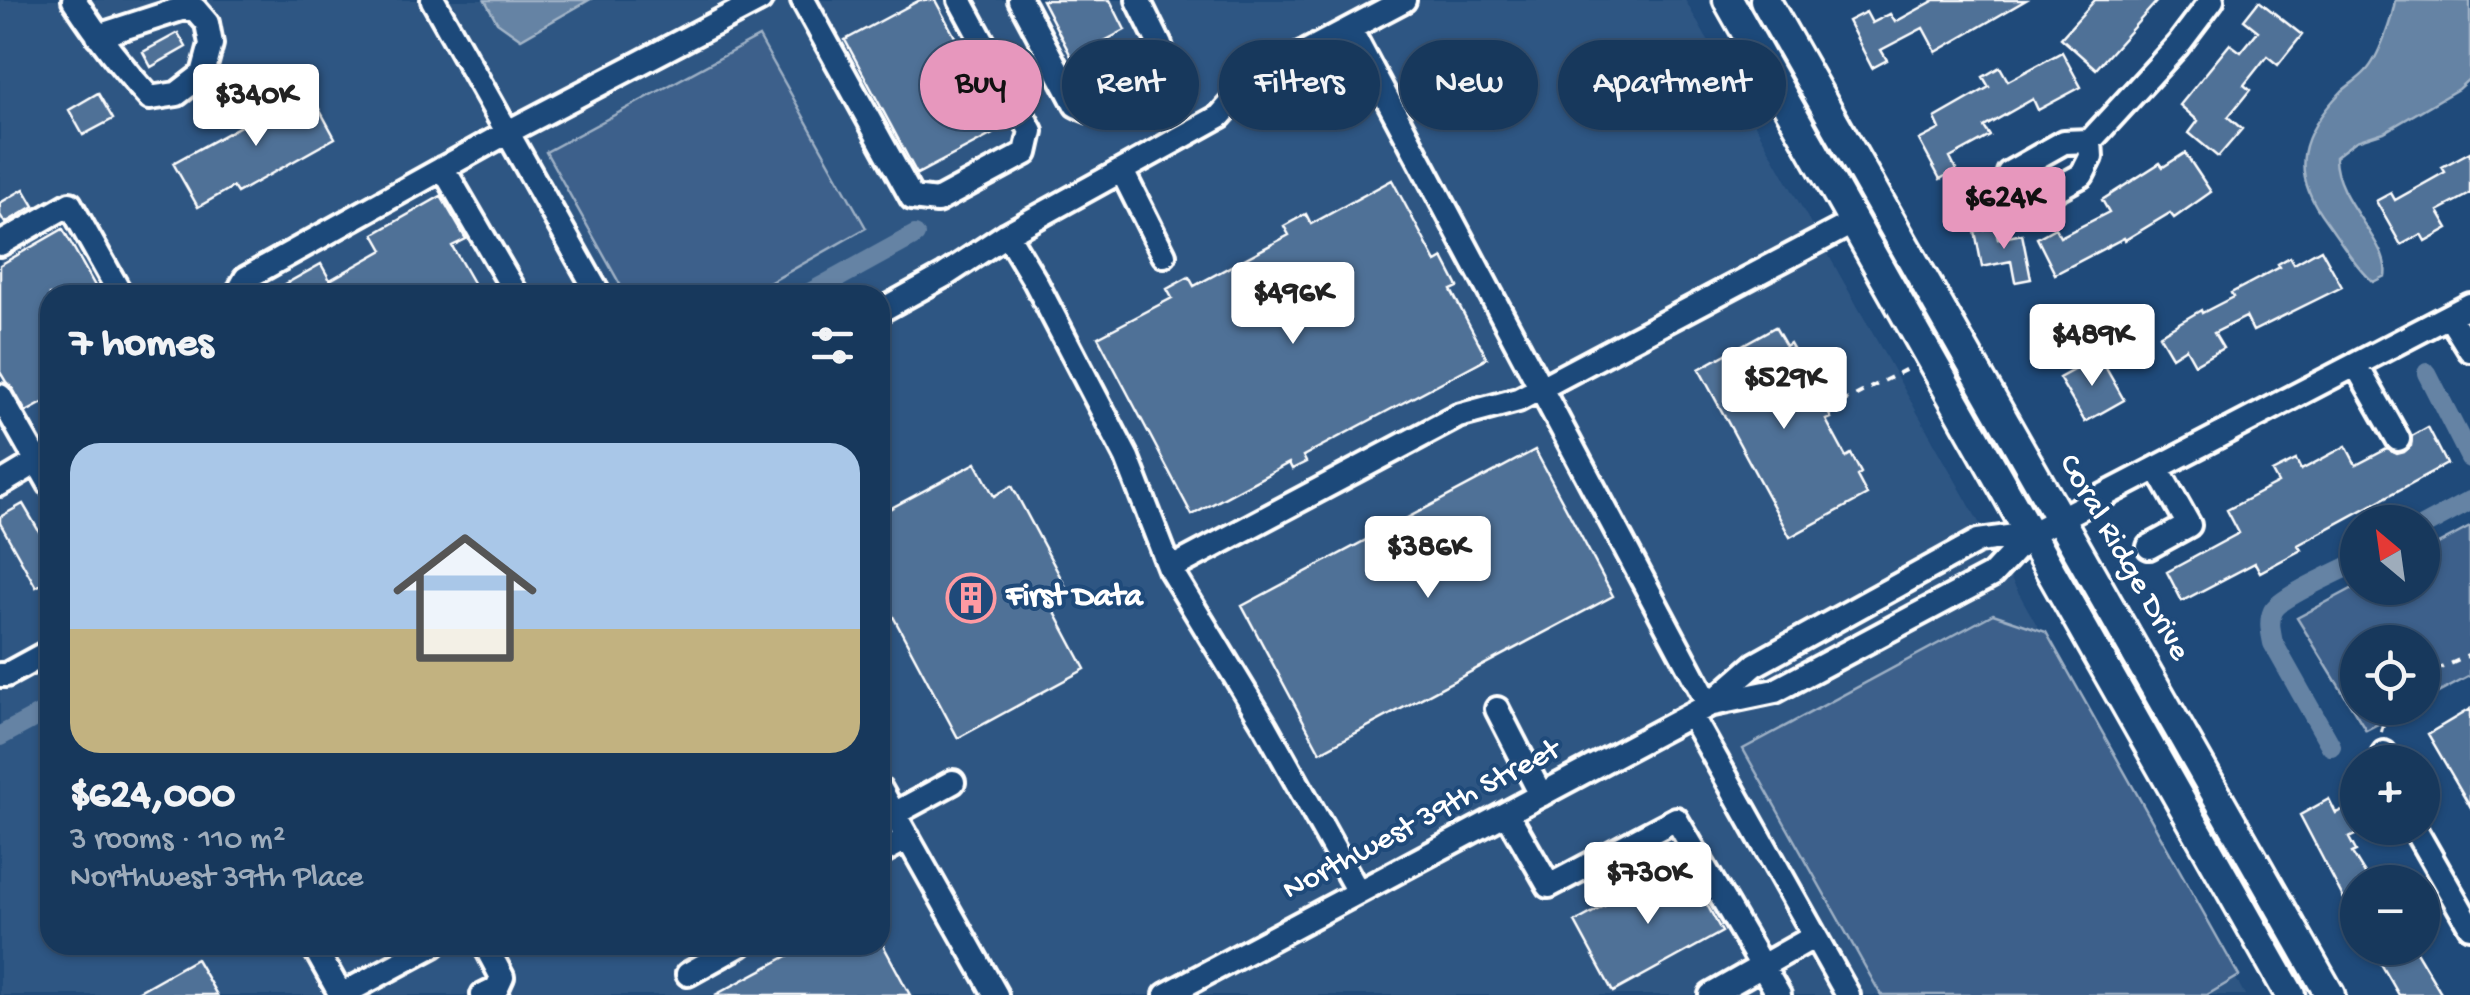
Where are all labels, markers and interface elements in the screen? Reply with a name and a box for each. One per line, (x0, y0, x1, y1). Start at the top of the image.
chip: Buy (920, 40, 1042, 130)
chip: Rent (1062, 40, 1199, 130)
chip: Filters (1219, 40, 1380, 130)
chip: New (1400, 40, 1538, 130)
chip: Apartment (1558, 40, 1786, 130)
pin: $340K (186, 64, 326, 149)
text: $340K (215, 77, 297, 115)
pin: $624K (1934, 167, 2074, 252)
text: $624K (1964, 180, 2044, 218)
pin: $496K (1223, 262, 1363, 347)
text: $496K (1253, 275, 1333, 313)
pin: $489K (2022, 304, 2162, 389)
text: $489K (2052, 317, 2132, 355)
icon: filters (805, 318, 860, 373)
text: 7 homes (70, 321, 213, 370)
pin: $529K (1714, 347, 1854, 432)
text: $529K (1744, 360, 1824, 398)
street label: Coral Ridge Drive (2049, 448, 2198, 668)
north arrow (2340, 505, 2440, 605)
map controls (2340, 505, 2440, 965)
icon: home (375, 508, 555, 688)
pin: $386K (1358, 516, 1498, 601)
text: $386K (1387, 529, 1469, 567)
building icon: First Data (945, 572, 997, 624)
place label: First Data (1005, 579, 1145, 617)
button: locate (2340, 625, 2440, 725)
street label: Northwest 39th Street (1277, 730, 1570, 910)
button: + (2340, 745, 2440, 845)
text: $624,000 (70, 773, 235, 822)
text: 3 rooms · 110 m² (70, 822, 285, 860)
pin: $730K (1578, 842, 1718, 927)
text: $730K (1606, 855, 1690, 893)
text: Northwest 39th Place (70, 860, 363, 898)
button: − (2340, 865, 2440, 965)

